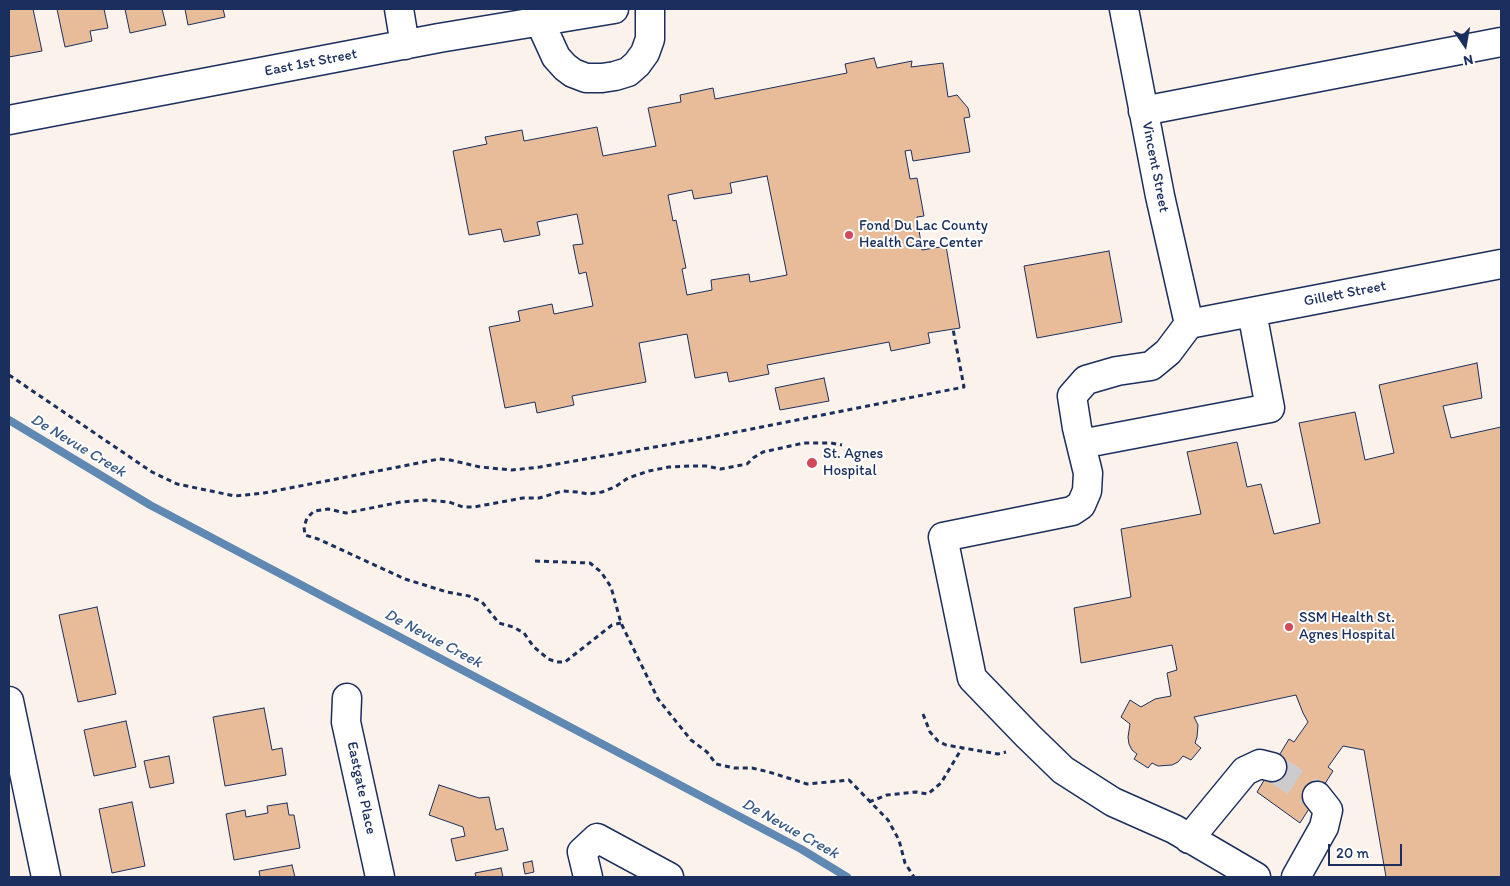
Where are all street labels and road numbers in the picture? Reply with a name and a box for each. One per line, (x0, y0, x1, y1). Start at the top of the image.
street label: East 1st Street (263, 45, 359, 81)
street label: Vincent Street (1137, 120, 1173, 214)
street label: Gillett Street (1302, 277, 1388, 311)
street label: Eastgate Place (342, 740, 380, 836)

